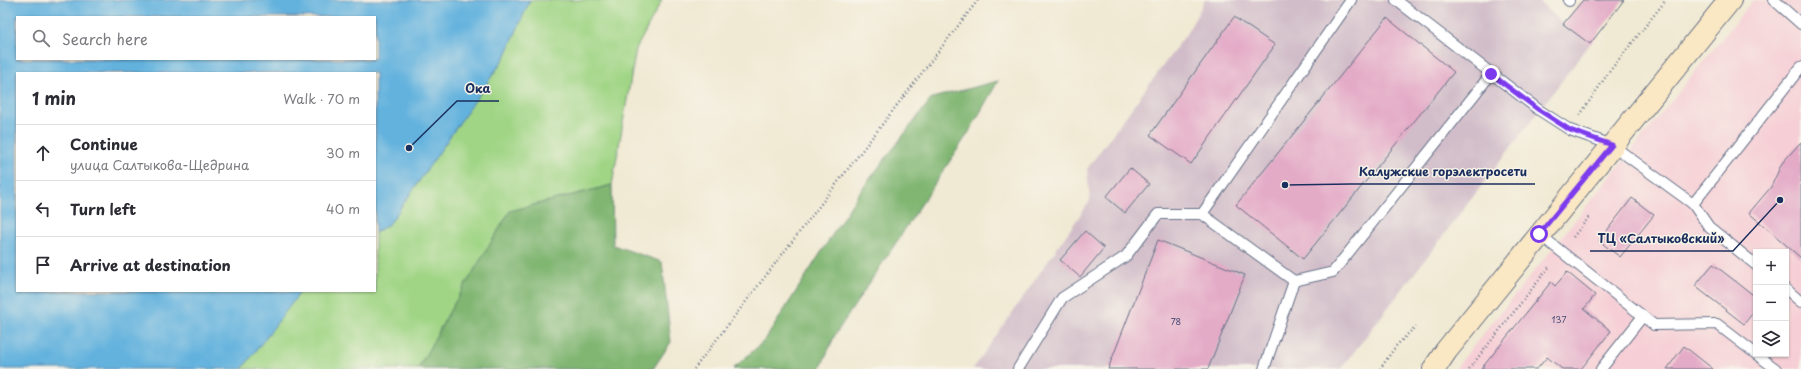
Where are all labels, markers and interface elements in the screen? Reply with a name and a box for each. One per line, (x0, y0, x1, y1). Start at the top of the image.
search box (16, 16, 376, 60)
icon: search (30, 27, 52, 49)
text: Search here (62, 27, 148, 50)
route end (1482, 65, 1500, 83)
callout: Ока (457, 77, 499, 101)
text: Ока (465, 79, 491, 97)
text: 1 min (32, 85, 76, 111)
text: Walk · 70 m (283, 89, 360, 108)
text: Continue (70, 132, 138, 155)
icon: ahead (32, 142, 54, 164)
text: 30 m (326, 143, 360, 162)
text: улица Салтыкова-Щедрина (70, 155, 249, 174)
callout: Калужские горэлектросети (1351, 160, 1535, 184)
text: Калужские горэлектросети (1359, 162, 1527, 180)
text: Turn left (70, 197, 136, 220)
icon: left (32, 198, 54, 220)
text: 40 m (326, 199, 360, 218)
route start (1530, 225, 1548, 243)
callout: ТЦ «Салтыковский» (1590, 227, 1733, 251)
text: ТЦ «Салтыковский» (1598, 229, 1724, 247)
map controls (1753, 249, 1789, 357)
button: + (1753, 249, 1789, 285)
text: Arrive at destination (70, 253, 231, 276)
icon: arrive (32, 254, 54, 276)
button: − (1753, 285, 1789, 321)
house number: 137 (1552, 312, 1566, 326)
house number: 78 (1171, 314, 1181, 328)
button: layers (1753, 321, 1789, 357)

